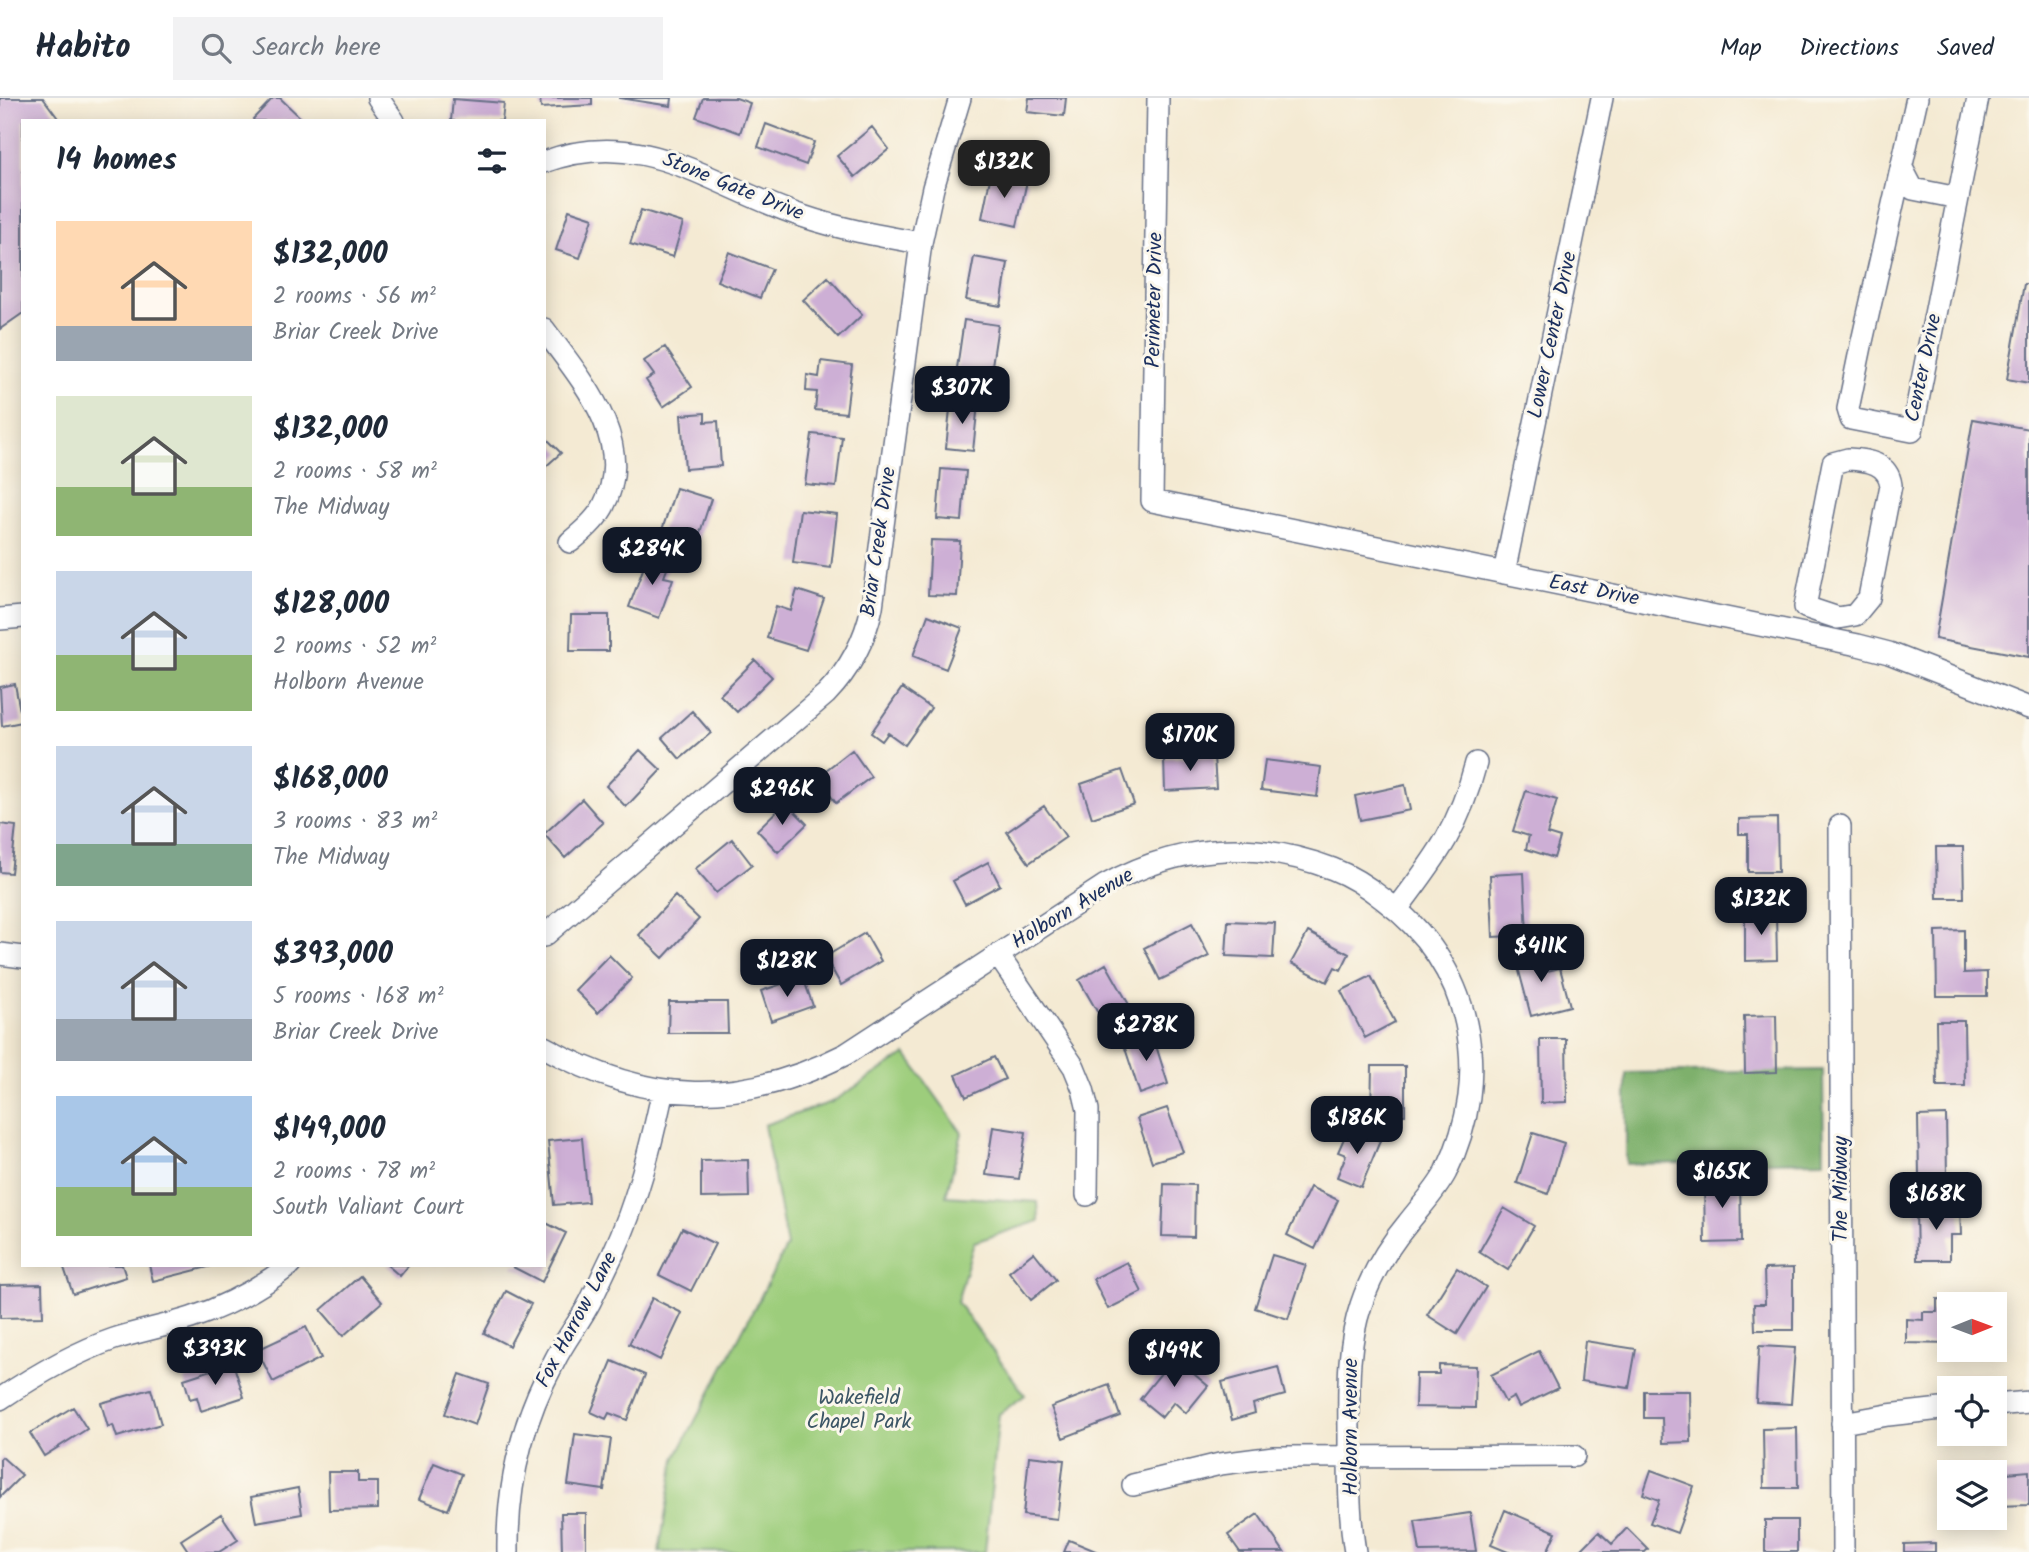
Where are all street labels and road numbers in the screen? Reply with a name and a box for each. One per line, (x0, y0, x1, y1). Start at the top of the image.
street label: Stone Gate Drive (657, 144, 809, 231)
street label: Perimeter Drive (1137, 231, 1173, 368)
street label: Lower Center Drive (1519, 248, 1587, 422)
street label: Center Drive (1896, 310, 1952, 425)
street label: Briar Creek Drive (852, 464, 906, 619)
street label: East Drive (1546, 566, 1643, 616)
street label: Holborn Avenue (1006, 859, 1141, 959)
street label: The Midway (1825, 1136, 1858, 1242)
street label: Fox Harrow Lane (527, 1246, 627, 1394)
street label: Holborn Avenue (1335, 1358, 1368, 1496)

